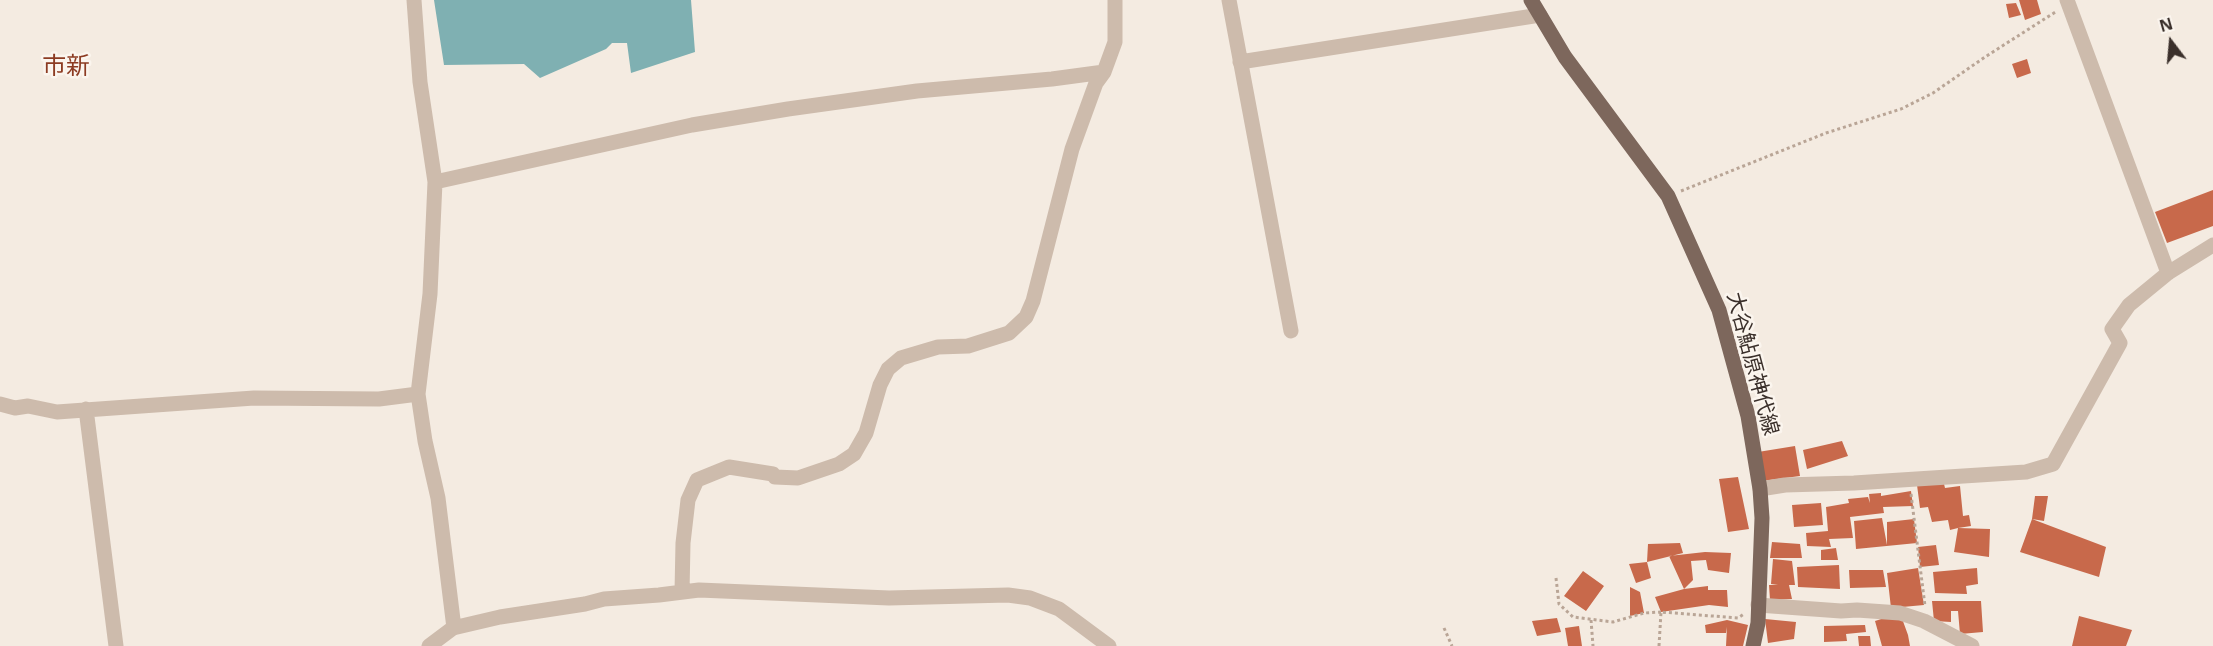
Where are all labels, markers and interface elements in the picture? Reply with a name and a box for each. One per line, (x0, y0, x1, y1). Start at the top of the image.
north arrow (2141, 12, 2201, 72)
text: N (2157, 12, 2175, 37)
district label: 市新 (42, 53, 90, 81)
street label: 大谷鮎原神代線 (1721, 290, 1783, 438)

